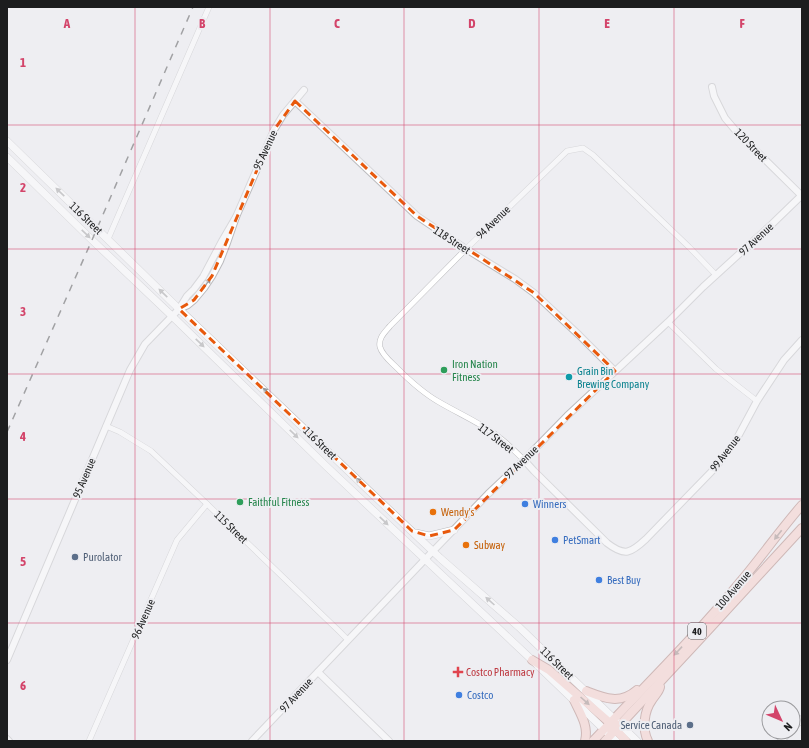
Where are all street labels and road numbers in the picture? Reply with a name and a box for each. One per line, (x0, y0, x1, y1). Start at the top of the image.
street label: 120 Street (732, 126, 770, 164)
street label: 95 Avenue (251, 128, 279, 172)
street label: 116 Street (67, 199, 105, 237)
street label: 94 Avenue (474, 203, 512, 241)
street label: 97 Avenue (736, 220, 776, 258)
street label: 118 Street (431, 224, 473, 256)
street label: 117 Street (476, 421, 516, 455)
street label: 116 Street (301, 424, 339, 462)
street label: 99 Avenue (707, 432, 743, 474)
street label: 97 Avenue (502, 443, 540, 481)
street label: 95 Avenue (70, 456, 98, 500)
street label: 115 Street (212, 508, 250, 546)
street label: 100 Avenue (713, 568, 753, 612)
street label: 96 Avenue (129, 597, 157, 641)
road number: 40 (688, 623, 706, 639)
street label: 116 Street (538, 644, 576, 682)
street label: 97 Avenue (277, 675, 315, 715)

